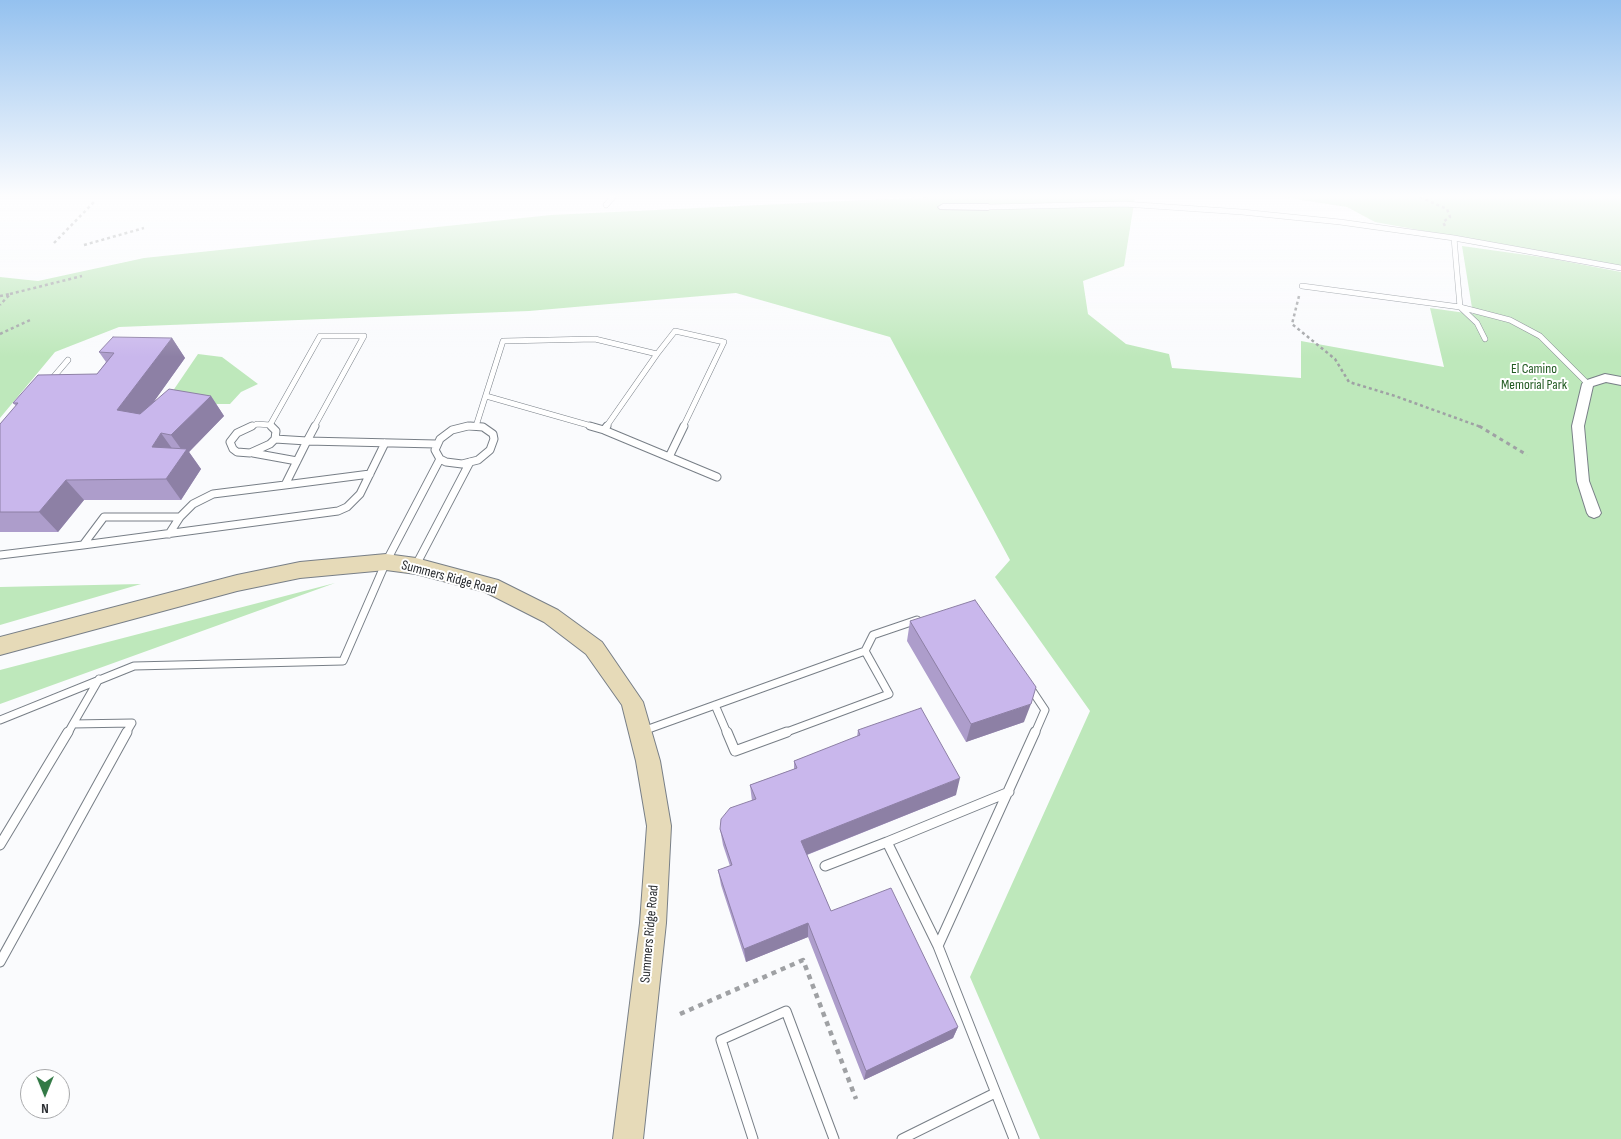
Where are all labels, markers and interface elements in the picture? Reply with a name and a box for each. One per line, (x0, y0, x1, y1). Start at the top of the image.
park label: El Camino Memorial Park (1501, 361, 1567, 394)
street label: Summers Ridge Road (399, 557, 499, 599)
street label: Summers Ridge Road (637, 884, 663, 984)
north arrow (20, 1069, 70, 1119)
text: N (41, 1100, 49, 1117)

